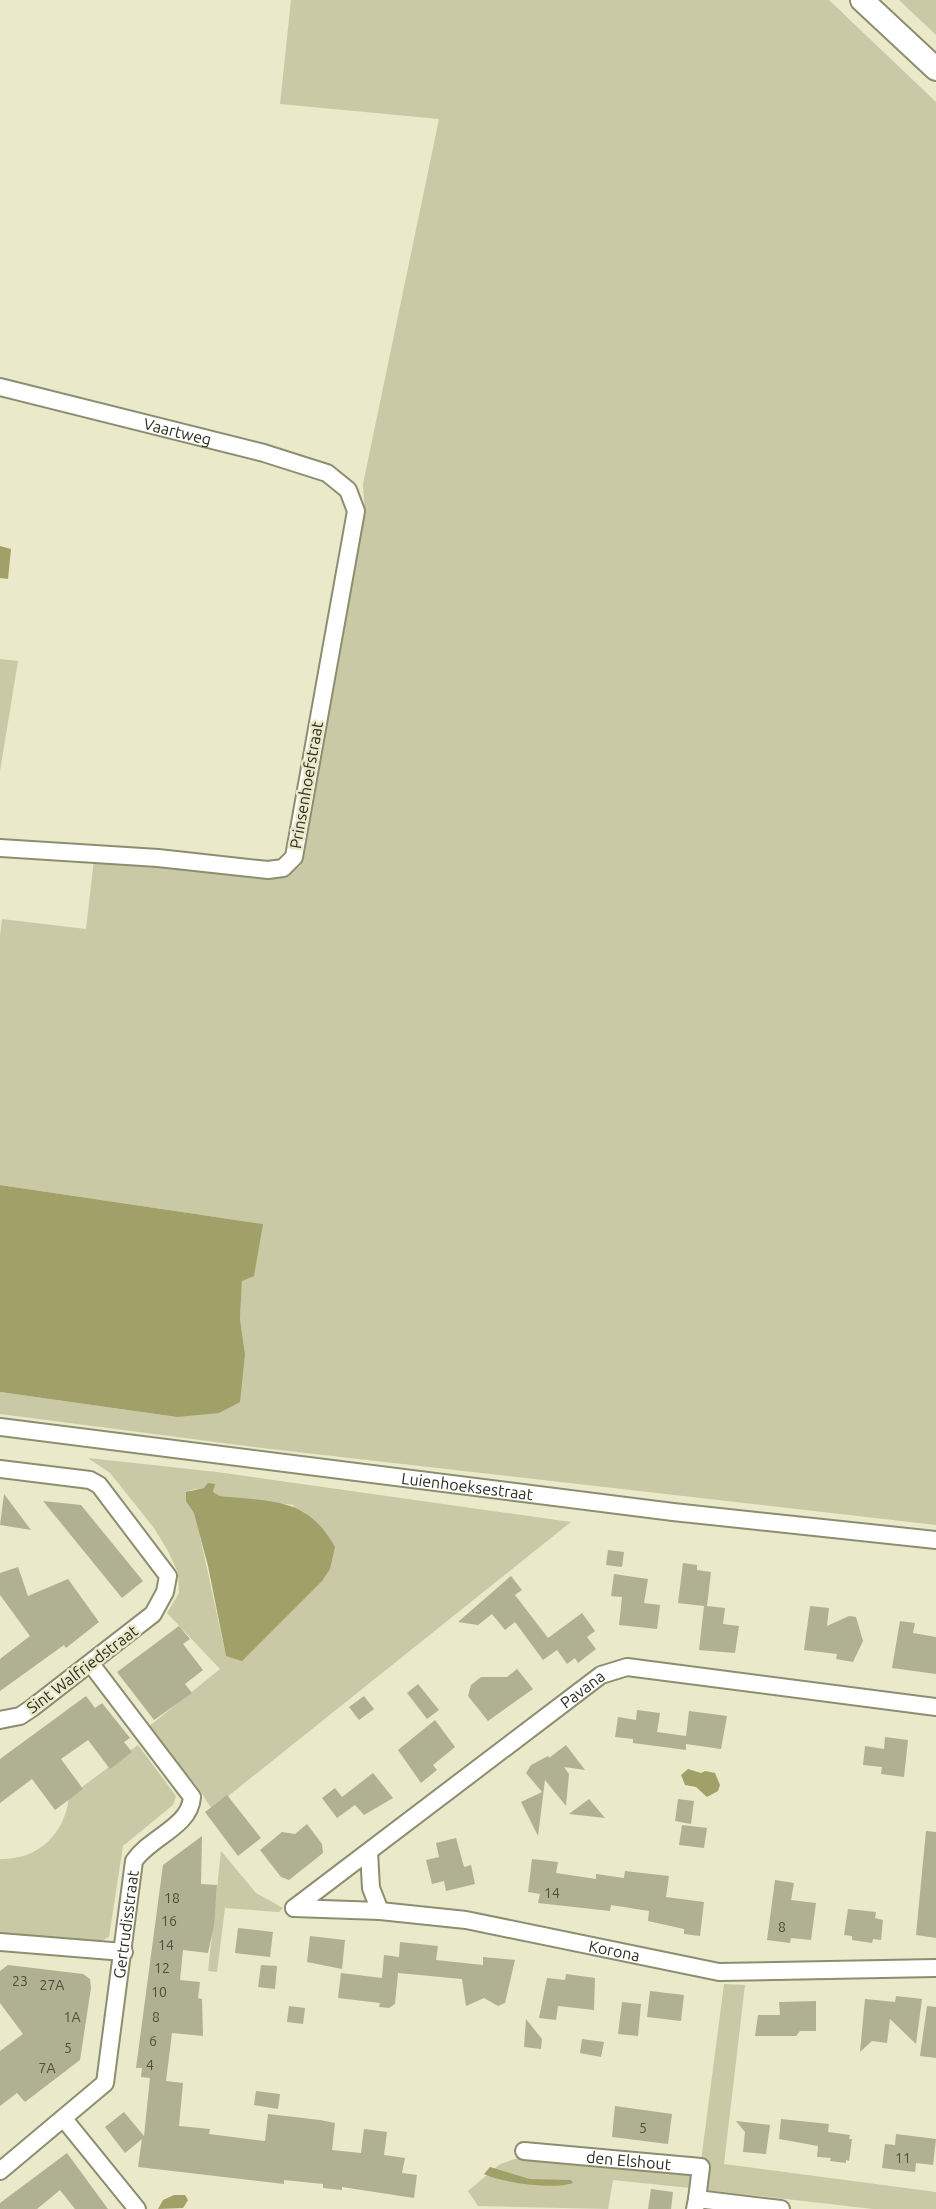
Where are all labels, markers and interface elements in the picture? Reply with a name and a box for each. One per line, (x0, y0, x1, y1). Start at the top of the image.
street label: Vaartweg (142, 414, 213, 449)
street label: Prinsenhoefstraat (286, 719, 326, 850)
street label: Luienhoeksestraat (400, 1469, 535, 1503)
street label: Sint Walfriedstraat (23, 1621, 142, 1717)
street label: Pavana (557, 1667, 608, 1712)
street label: Gertrudisstraat (110, 1868, 142, 1980)
house number: 14 (544, 1885, 560, 1901)
house number: 18 (164, 1890, 180, 1906)
house number: 16 (161, 1913, 177, 1929)
house number: 8 (778, 1919, 786, 1935)
street label: Korona (587, 1936, 642, 1965)
house number: 14 (158, 1937, 174, 1953)
house number: 12 (154, 1960, 170, 1976)
house number: 23 (12, 1973, 28, 1989)
house number: 27A (40, 1977, 64, 1993)
house number: 10 (151, 1984, 167, 2000)
house number: 1A (64, 2009, 81, 2025)
house number: 8 (152, 2009, 160, 2025)
house number: 6 (149, 2033, 157, 2049)
house number: 5 (64, 2040, 72, 2056)
house number: 4 (146, 2057, 154, 2073)
house number: 7A (39, 2060, 56, 2076)
house number: 5 (639, 2120, 647, 2136)
street label: den Elshout (585, 2148, 672, 2173)
house number: 11 (895, 2150, 911, 2166)

